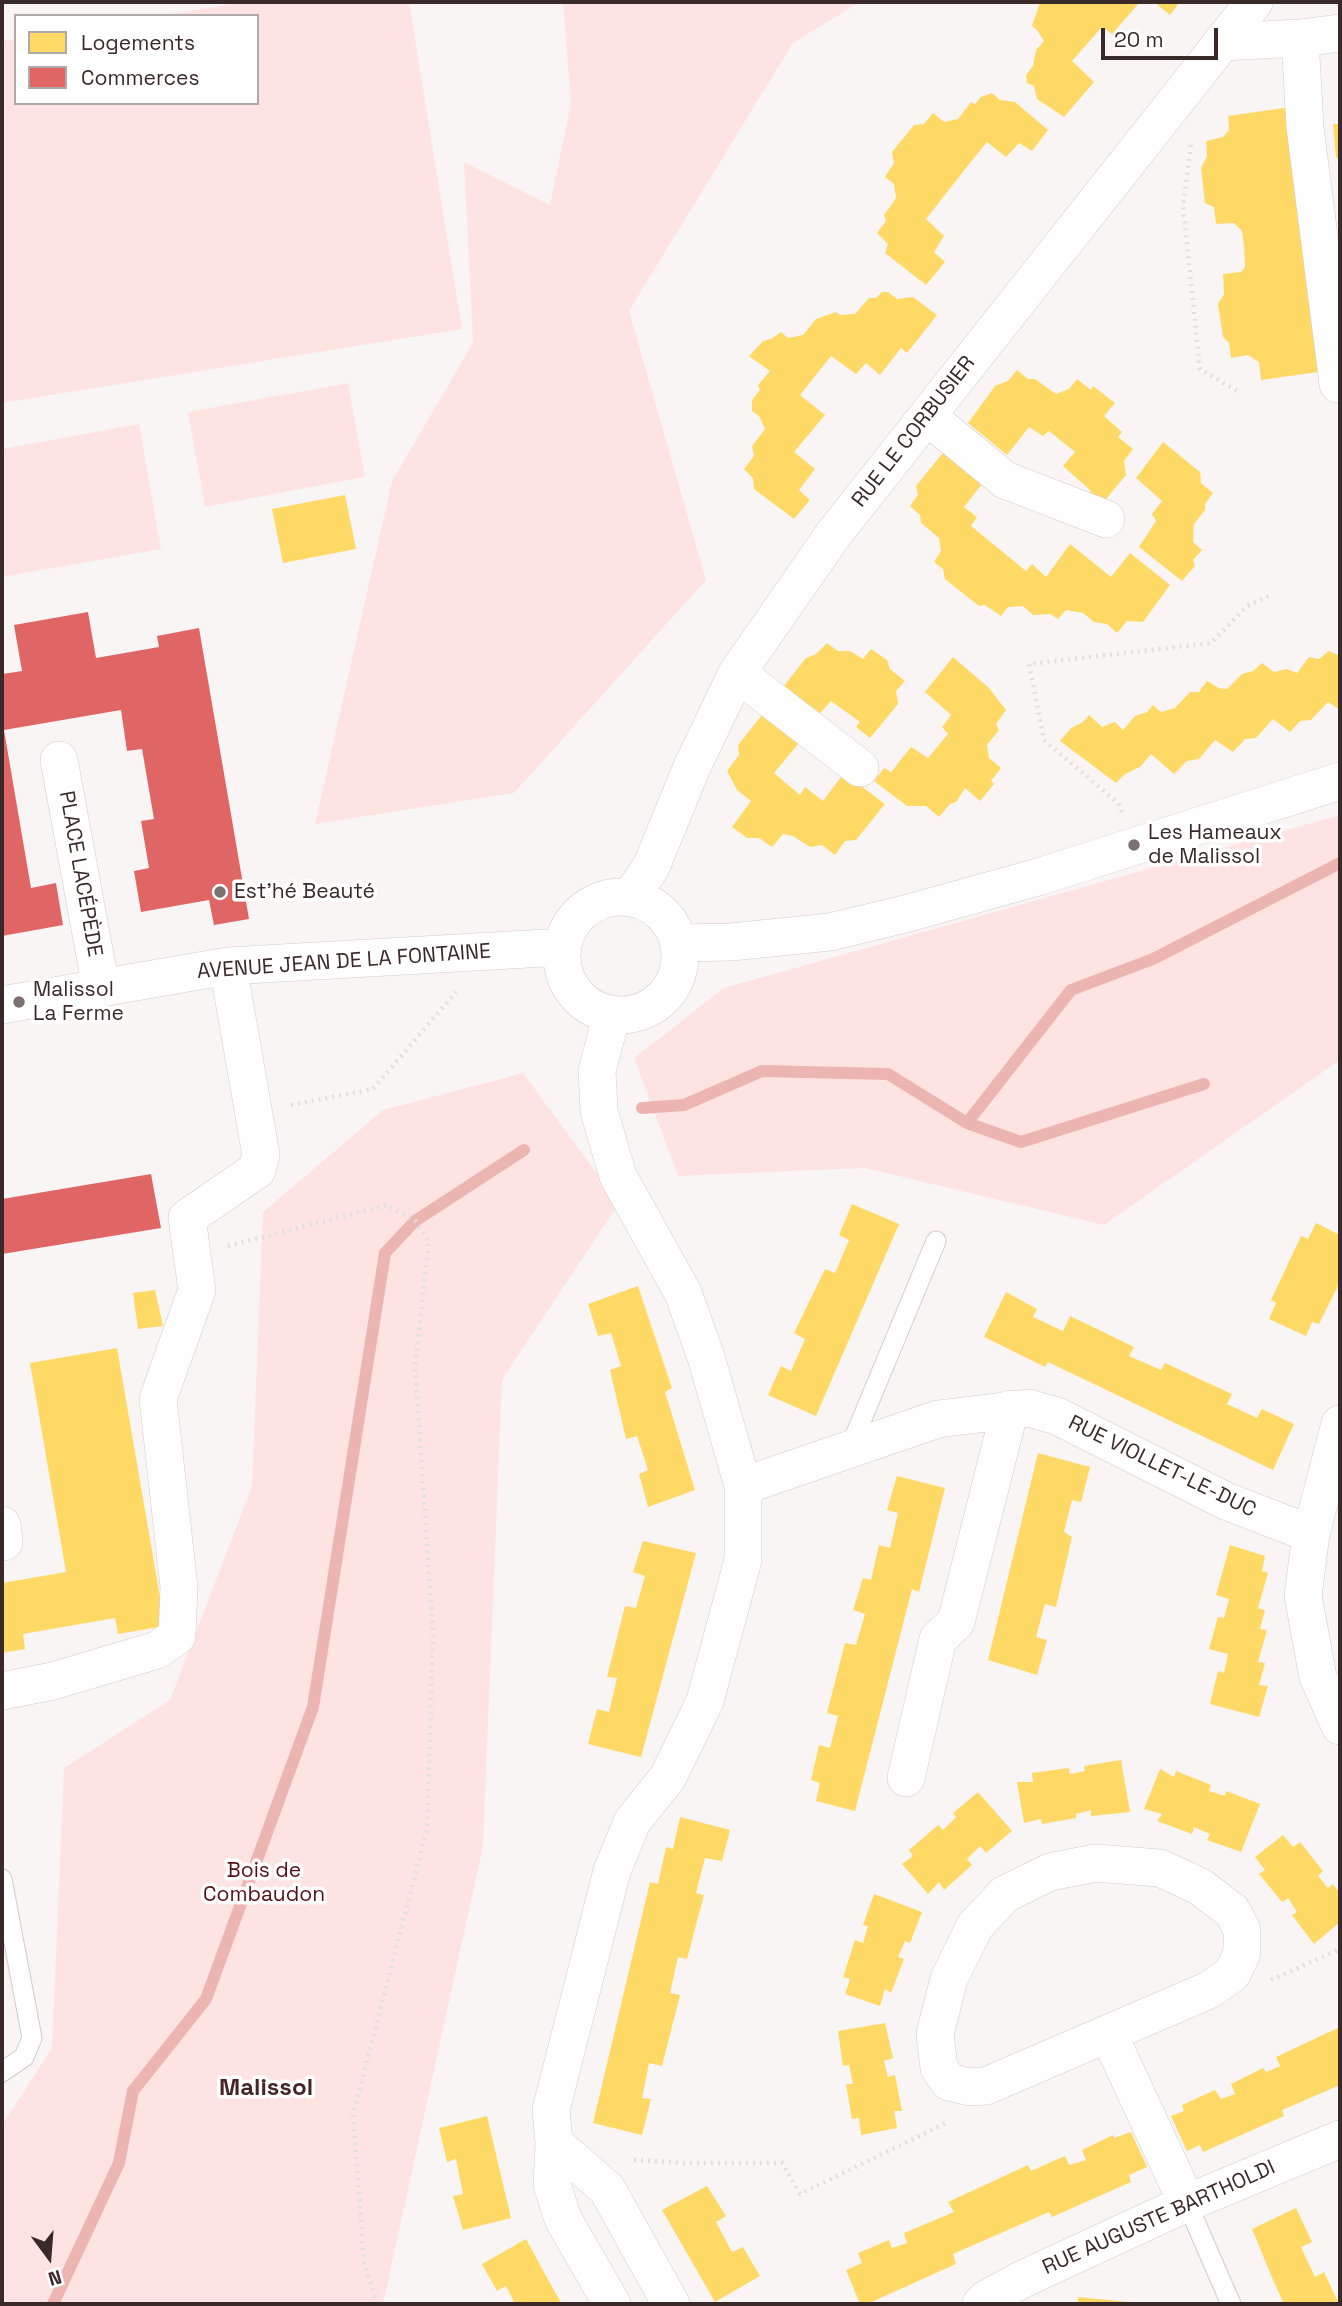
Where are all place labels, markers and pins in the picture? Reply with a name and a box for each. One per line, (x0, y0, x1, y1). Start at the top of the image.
place label: Les Hameaux de Malissol (1148, 820, 1282, 870)
marker: Les Hameaux de Malissol (1126, 837, 1142, 853)
place label: Est'hé Beauté (234, 879, 375, 905)
marker: Est'hé Beauté (212, 884, 228, 900)
place label: Malissol La Ferme (33, 977, 124, 1027)
marker: Malissol La Ferme (11, 994, 27, 1010)

